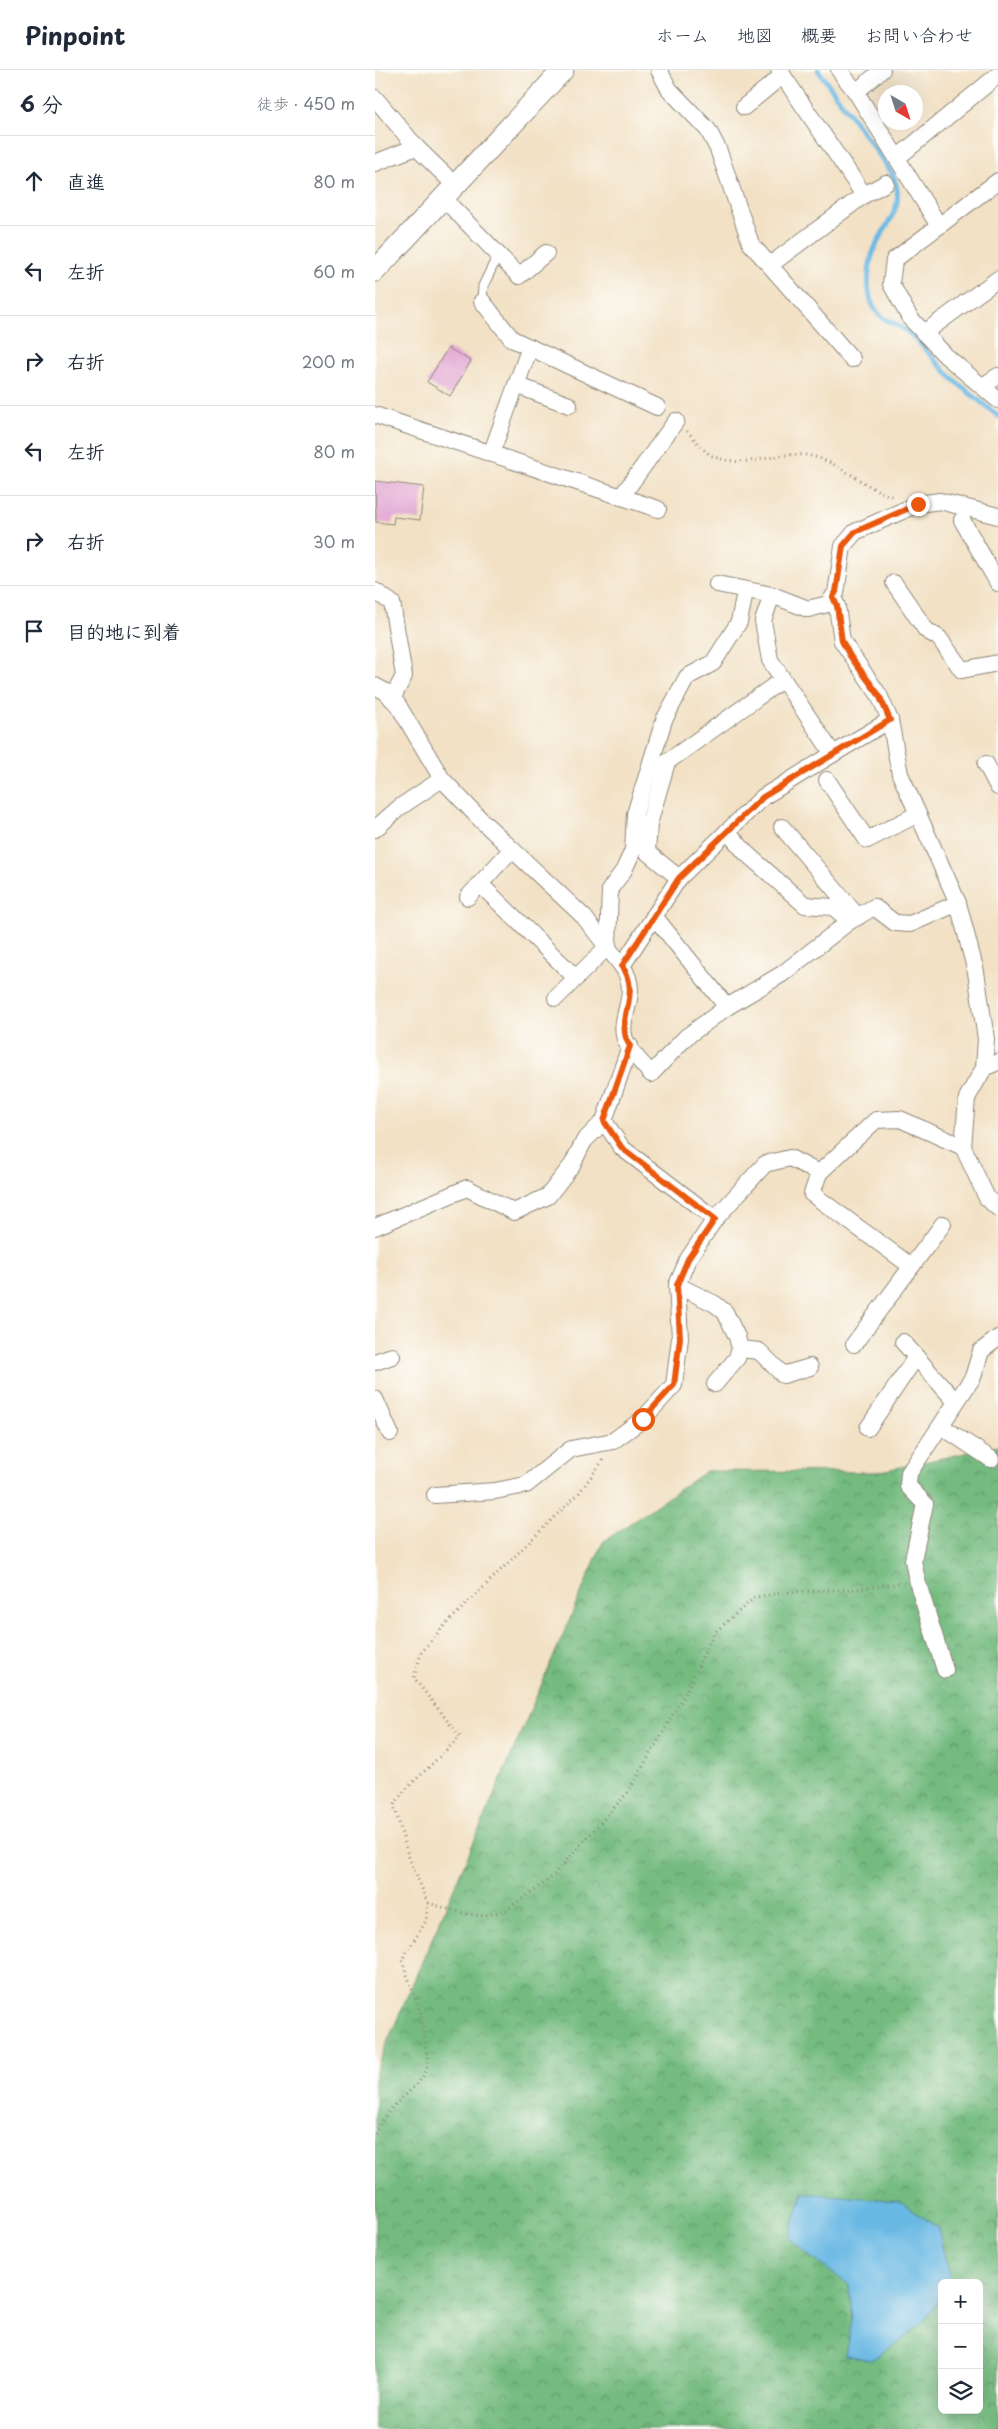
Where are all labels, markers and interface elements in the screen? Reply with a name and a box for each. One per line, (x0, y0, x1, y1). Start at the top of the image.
text: Pinpoint (25, 17, 126, 53)
text: ホーム (656, 21, 709, 48)
text: 地図 (737, 21, 773, 48)
text: 概要 (801, 21, 837, 48)
text: お問い合わせ (865, 21, 973, 48)
north arrow (878, 85, 923, 130)
text: 6 分 (20, 87, 63, 119)
text: 徒歩 · 450 m (257, 91, 355, 115)
icon: ahead (20, 167, 48, 195)
text: 直進 (67, 167, 105, 195)
text: 80 m (313, 169, 355, 193)
icon: left (20, 257, 48, 285)
text: 左折 (67, 257, 105, 285)
text: 60 m (313, 259, 355, 283)
icon: right (20, 347, 48, 375)
text: 右折 (67, 347, 105, 375)
text: 200 m (302, 349, 355, 373)
icon: left (20, 437, 48, 465)
text: 左折 (67, 437, 105, 465)
text: 80 m (313, 439, 355, 463)
route end (907, 493, 930, 516)
icon: right (20, 527, 48, 555)
text: 右折 (67, 527, 105, 555)
text: 30 m (313, 529, 355, 553)
icon: arrive (20, 617, 48, 645)
text: 目的地に到着 (67, 617, 181, 645)
route start (632, 1408, 655, 1431)
map controls (938, 2279, 983, 2414)
button: + (938, 2279, 983, 2324)
button: − (938, 2324, 983, 2369)
button: layers (938, 2369, 983, 2414)

